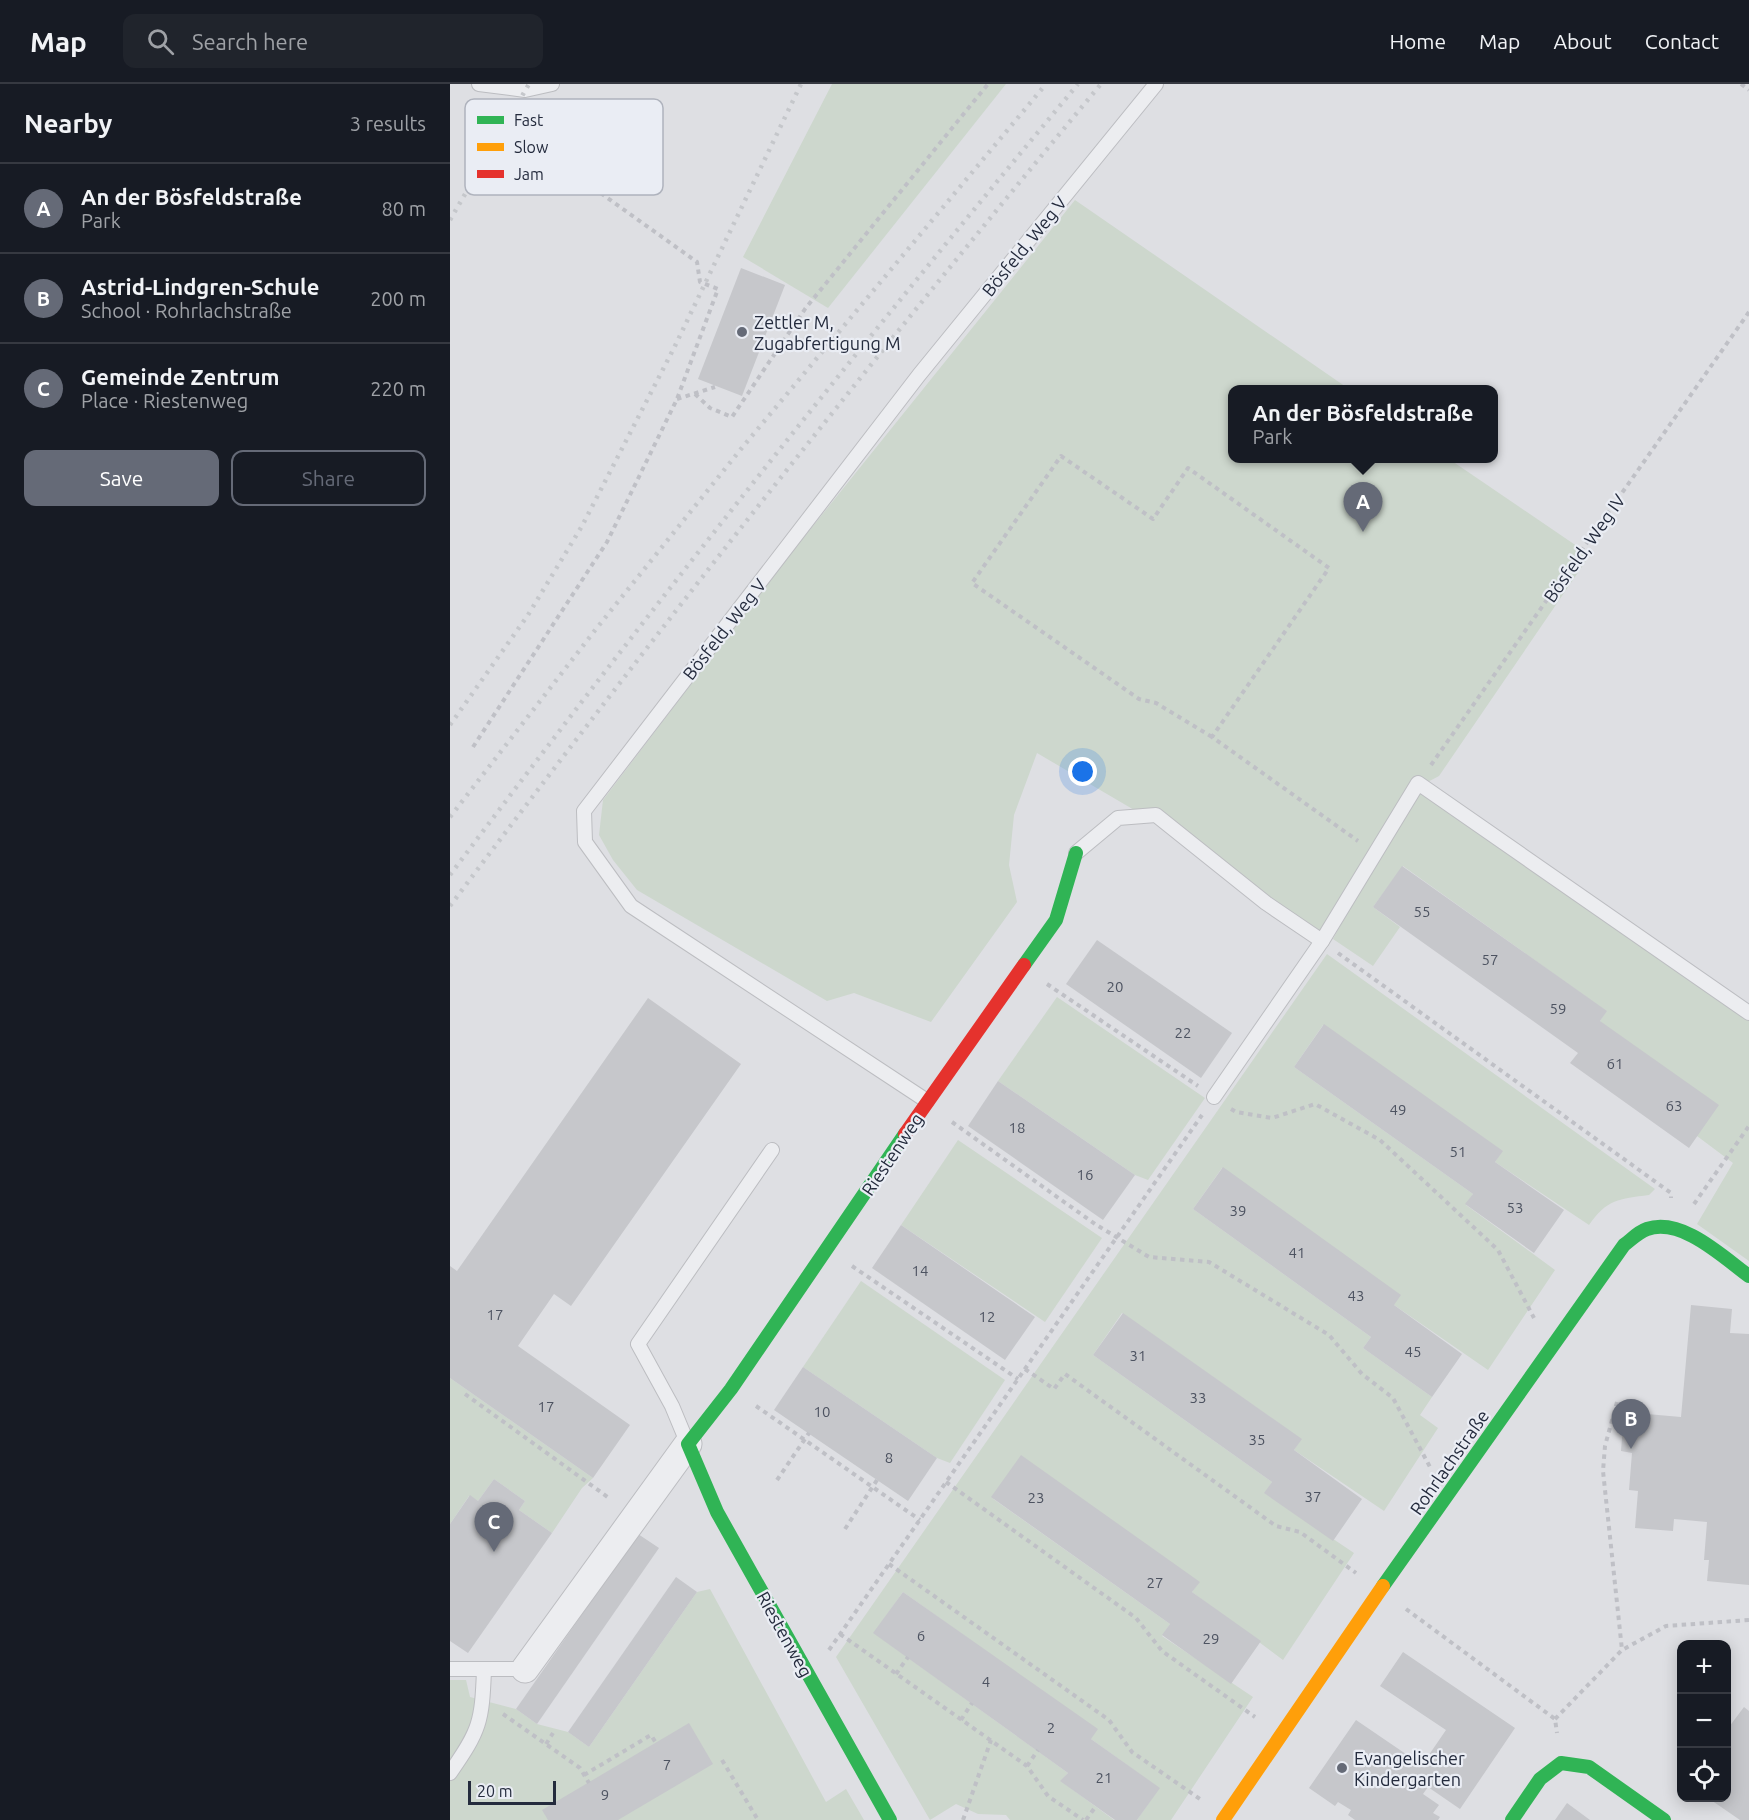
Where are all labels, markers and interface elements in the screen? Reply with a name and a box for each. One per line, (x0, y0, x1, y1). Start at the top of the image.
search box (123, 14, 543, 68)
icon: search (144, 25, 177, 58)
text: Map (30, 26, 87, 57)
text: Search here (192, 29, 308, 54)
text: Home (1389, 29, 1446, 53)
text: Map (1479, 29, 1520, 53)
text: About (1553, 29, 1612, 53)
text: Contact (1645, 29, 1719, 53)
legend (465, 99, 663, 195)
text: Nearby (24, 109, 112, 138)
text: Fast (514, 111, 544, 129)
text: 3 results (350, 112, 426, 135)
text: Slow (514, 138, 549, 156)
text: Jam (514, 165, 544, 183)
text: An der Bösfeldstraße (81, 184, 302, 209)
street label: Bösfeld, Weg V (978, 192, 1071, 300)
text: A (36, 197, 51, 220)
text: 80 m (382, 197, 426, 220)
text: Park (81, 209, 121, 232)
text: Astrid-Lindgren-Schule (81, 274, 319, 299)
text: B (37, 287, 50, 310)
text: 200 m (370, 287, 426, 310)
text: School · Rohrlachstraße (81, 299, 292, 322)
place label: Zettler M, Zugabfertigung M (754, 312, 901, 353)
marker: Zettler M, Zugabfertigung M (735, 325, 749, 339)
text: Gemeinde Zentrum (81, 364, 280, 389)
text: C (37, 377, 50, 400)
text: 220 m (370, 377, 426, 400)
popup (1228, 385, 1498, 463)
text: Place · Riestenweg (81, 389, 248, 412)
text: An der Bösfeldstraße (1253, 400, 1473, 425)
text: Park (1253, 425, 1292, 448)
button: Save (24, 450, 219, 506)
button: Share (231, 450, 426, 506)
pin: A (1344, 482, 1382, 532)
street label: Bösfeld, Weg IV (1539, 490, 1629, 606)
street label: Bösfeld, Weg V (678, 574, 770, 683)
your location (1068, 757, 1097, 786)
house number: 55 (1414, 903, 1430, 920)
house number: 57 (1482, 951, 1498, 968)
house number: 20 (1107, 978, 1123, 995)
house number: 59 (1550, 1000, 1566, 1017)
house number: 22 (1175, 1024, 1191, 1041)
house number: 61 (1607, 1055, 1623, 1072)
house number: 63 (1666, 1097, 1682, 1114)
house number: 49 (1390, 1101, 1406, 1118)
street label: Riestenweg (857, 1109, 927, 1199)
house number: 18 (1009, 1119, 1025, 1136)
house number: 51 (1450, 1143, 1466, 1160)
house number: 16 (1077, 1166, 1093, 1183)
house number: 53 (1507, 1199, 1523, 1216)
house number: 39 (1230, 1202, 1246, 1219)
house number: 41 (1289, 1244, 1305, 1261)
house number: 14 (912, 1262, 928, 1279)
house number: 43 (1348, 1287, 1364, 1304)
house number: 17 (487, 1306, 503, 1323)
house number: 12 (979, 1308, 995, 1325)
house number: 45 (1405, 1343, 1421, 1360)
house number: 31 (1130, 1347, 1146, 1364)
house number: 33 (1190, 1389, 1206, 1406)
house number: 17 (538, 1398, 554, 1415)
pin: B (1612, 1400, 1650, 1449)
house number: 10 (814, 1403, 830, 1420)
street label: Rohrlachstraße (1405, 1406, 1493, 1518)
house number: 35 (1249, 1431, 1265, 1448)
house number: 8 (885, 1449, 893, 1466)
house number: 37 (1305, 1488, 1321, 1505)
house number: 23 (1028, 1489, 1044, 1506)
pin: C (474, 1502, 513, 1552)
house number: 27 (1147, 1574, 1163, 1591)
street label: Riestenweg (753, 1588, 817, 1680)
house number: 6 (917, 1627, 925, 1644)
house number: 29 (1203, 1630, 1219, 1647)
map controls (1677, 1640, 1731, 1802)
button: + (1677, 1640, 1731, 1694)
house number: 4 (982, 1673, 990, 1690)
button: − (1677, 1694, 1731, 1748)
house number: 2 (1047, 1719, 1055, 1736)
place label: Evangelischer Kindergarten (1354, 1748, 1465, 1789)
button: locate (1677, 1748, 1731, 1802)
house number: 7 (663, 1756, 671, 1773)
marker: Evangelischer Kindergarten (1335, 1761, 1349, 1775)
house number: 21 (1096, 1769, 1112, 1786)
scale bar (468, 1778, 556, 1806)
text: 20 m (477, 1782, 513, 1800)
house number: 9 (601, 1786, 609, 1803)

